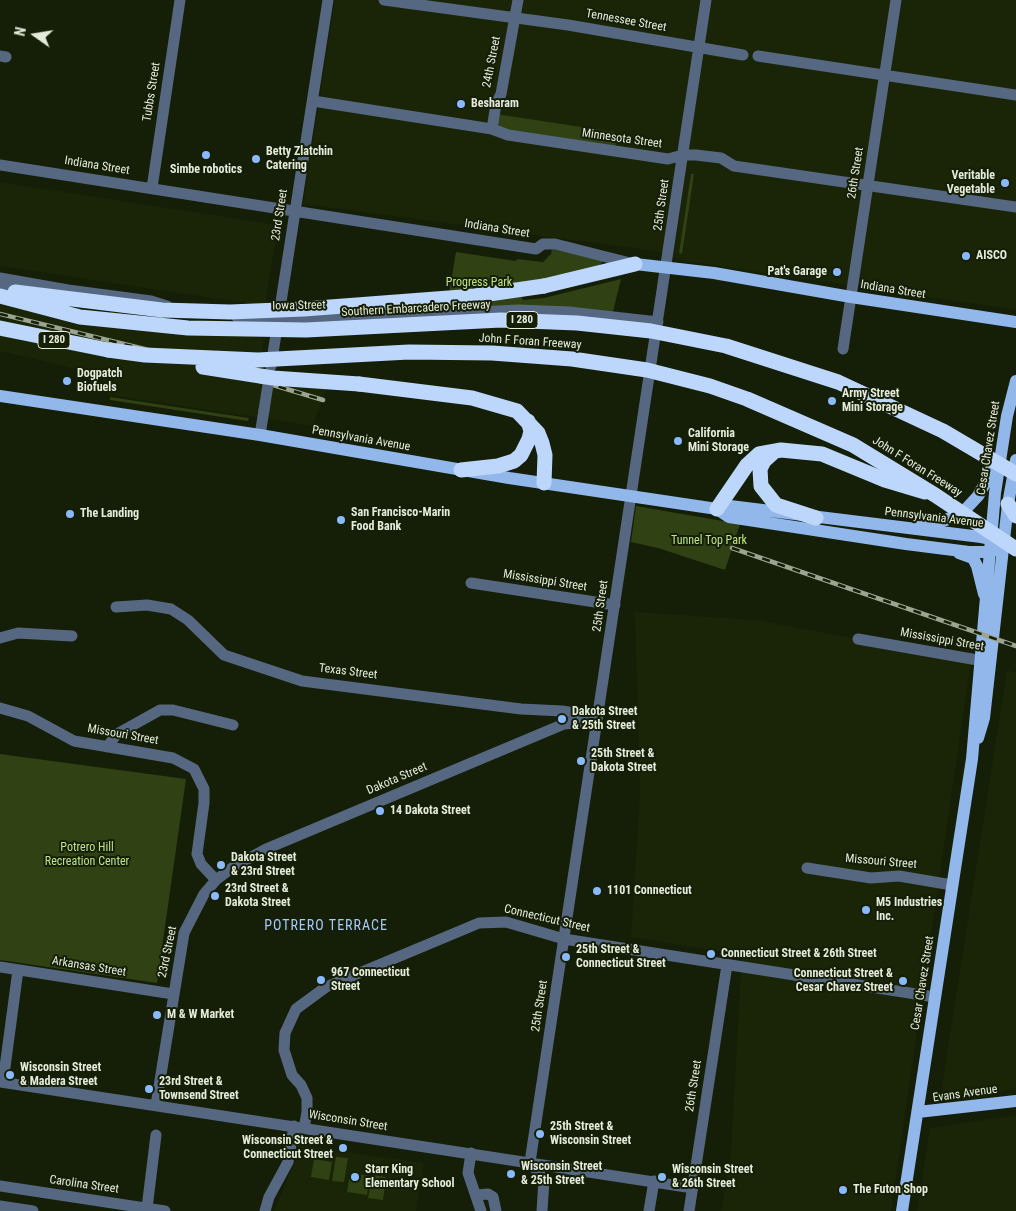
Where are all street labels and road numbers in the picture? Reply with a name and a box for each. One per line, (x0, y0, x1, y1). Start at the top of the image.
street label: Tennessee Street (585, 7, 667, 35)
street label: 24th Street (480, 35, 504, 89)
street label: Tubbs Street (140, 61, 164, 123)
street label: Minnesota Street (581, 126, 663, 152)
street label: 26th Street (845, 146, 867, 200)
street label: Indiana Street (63, 154, 131, 178)
street label: 25th Street (651, 178, 673, 232)
street label: 23rd Street (269, 188, 291, 242)
street label: Indiana Street (463, 217, 531, 241)
street label: Indiana Street (859, 278, 927, 302)
street label: Iowa Street (272, 298, 326, 314)
street label: Southern Embarcadero Freeway (341, 298, 491, 320)
road number: I 280 (506, 312, 538, 328)
street label: John F Foran Freeway (478, 331, 582, 353)
road number: I 280 (38, 332, 70, 348)
street label: Cesar Chavez Street (974, 400, 1004, 496)
street label: Pennsylvania Avenue (311, 423, 411, 455)
street label: John F Foran Freeway (870, 434, 964, 500)
street label: Pennsylvania Avenue (884, 505, 984, 531)
street label: Mississippi Street (502, 567, 588, 595)
street label: 25th Street (590, 579, 612, 633)
street label: Mississippi Street (899, 626, 985, 654)
street label: Texas Street (318, 661, 378, 683)
street label: Missouri Street (86, 722, 160, 748)
street label: Dakota Street (365, 760, 429, 798)
street label: Missouri Street (845, 852, 917, 872)
street label: Connecticut Street (503, 902, 591, 936)
street label: 23rd Street (156, 925, 180, 979)
street label: Cesar Chavez Street (908, 935, 938, 1031)
street label: Arkansas Street (51, 954, 127, 980)
street label: 25th Street (529, 979, 551, 1033)
street label: 26th Street (683, 1059, 705, 1113)
street label: Evans Avenue (932, 1082, 998, 1106)
street label: Wisconsin Street (308, 1108, 388, 1134)
street label: Carolina Street (48, 1173, 120, 1197)

